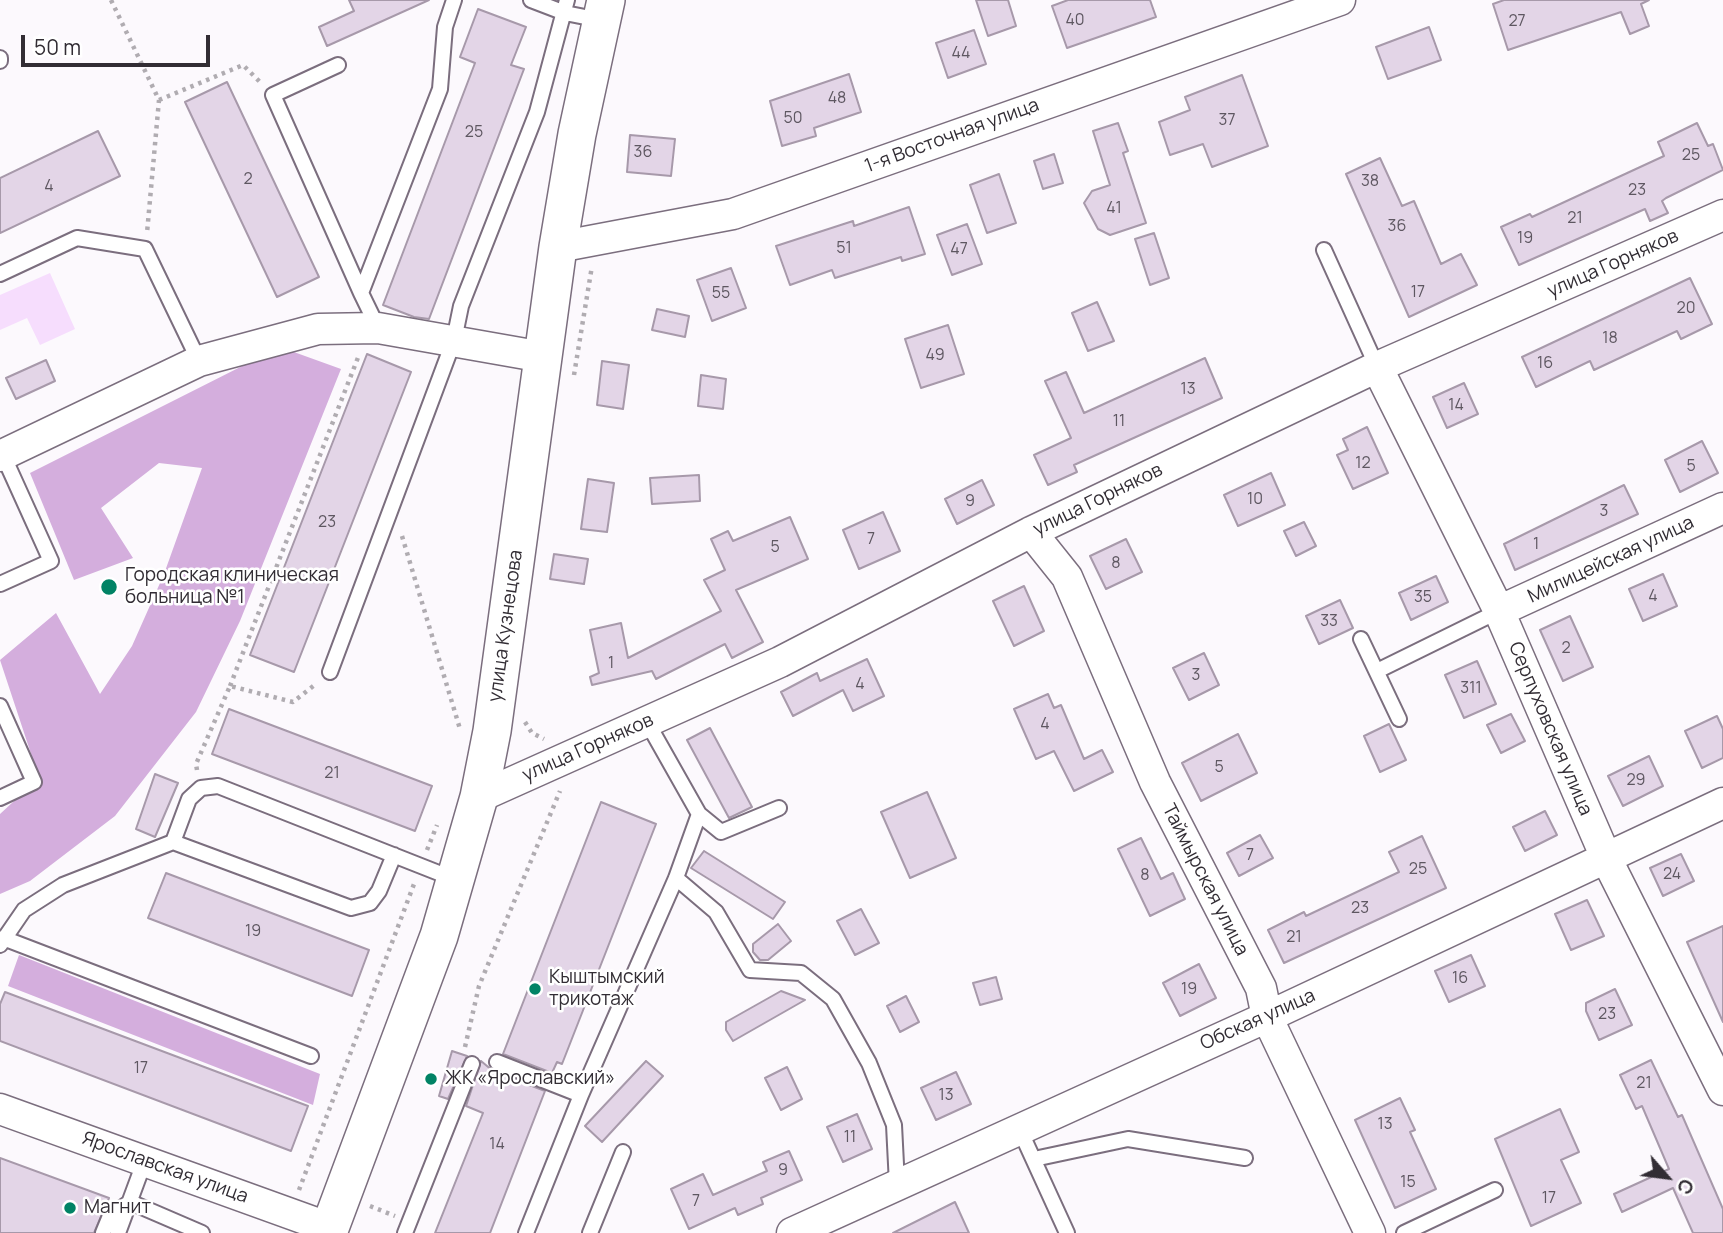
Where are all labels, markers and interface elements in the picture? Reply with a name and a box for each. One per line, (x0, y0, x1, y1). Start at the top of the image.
house number: 40 (1065, 11, 1085, 31)
house number: 27 (1508, 12, 1526, 32)
scale bar (24, 21, 214, 65)
text: 50 m (34, 33, 81, 61)
house number: 44 (951, 44, 971, 64)
house number: 48 (828, 89, 846, 109)
street label: 1-я Восточная улица (862, 94, 1042, 178)
house number: 50 (784, 109, 802, 129)
house number: 37 (1219, 111, 1235, 131)
house number: 25 (465, 123, 483, 143)
house number: 36 (634, 143, 652, 163)
house number: 25 (1682, 146, 1700, 166)
house number: 2 (243, 170, 253, 190)
house number: 38 (1361, 172, 1379, 192)
house number: 4 (44, 177, 54, 197)
house number: 23 (1628, 181, 1646, 201)
house number: 41 (1106, 199, 1122, 219)
house number: 21 (1567, 209, 1583, 229)
house number: 36 (1388, 217, 1406, 237)
street label: улица Горняков (1544, 225, 1682, 303)
house number: 19 (1517, 229, 1533, 249)
house number: 51 (836, 239, 852, 259)
house number: 47 (950, 240, 968, 260)
house number: 17 (1411, 283, 1425, 303)
house number: 55 (712, 284, 730, 304)
house number: 20 (1677, 299, 1695, 319)
house number: 18 (1602, 329, 1618, 349)
house number: 49 (925, 346, 945, 366)
house number: 16 (1537, 354, 1553, 374)
house number: 13 (1180, 380, 1196, 400)
house number: 14 (1448, 396, 1464, 416)
house number: 11 (1113, 412, 1125, 432)
house number: 12 (1355, 454, 1371, 474)
house number: 5 (1686, 457, 1696, 477)
street label: улица Горняков (1030, 459, 1166, 541)
house number: 10 (1247, 490, 1263, 510)
house number: 9 (965, 492, 975, 512)
house number: 3 (1600, 502, 1608, 522)
street label: Милицейская улица (1524, 511, 1698, 609)
house number: 23 (318, 513, 336, 533)
house number: 7 (867, 530, 875, 550)
house number: 1 (1533, 535, 1539, 555)
house number: 5 (770, 538, 780, 558)
street label: улица Кузнецова (484, 548, 528, 704)
house number: 8 (1111, 554, 1121, 574)
place label: Городская клиническая больница №1 (125, 565, 339, 609)
marker: Городская клиническая больница №1 (99, 577, 119, 597)
house number: 4 (1648, 587, 1658, 607)
house number: 35 (1414, 588, 1432, 608)
house number: 33 (1320, 612, 1338, 632)
street label: Серпуховская улица (1503, 639, 1597, 819)
house number: 2 (1561, 639, 1571, 659)
house number: 1 (608, 654, 614, 674)
house number: 3 (1192, 666, 1200, 686)
house number: 4 (855, 675, 865, 695)
house number: 311 (1460, 679, 1482, 699)
street label: улица Горняков (519, 709, 657, 787)
house number: 4 (1040, 715, 1050, 735)
house number: 5 (1214, 758, 1224, 778)
house number: 21 (324, 764, 340, 784)
house number: 29 (1626, 771, 1646, 791)
street label: Таймырская улица (1157, 800, 1253, 960)
house number: 7 (1246, 846, 1254, 866)
house number: 25 (1409, 860, 1427, 880)
house number: 24 (1663, 865, 1681, 885)
house number: 8 (1140, 866, 1150, 886)
house number: 23 (1351, 899, 1369, 919)
house number: 19 (245, 922, 261, 942)
house number: 21 (1286, 928, 1302, 948)
place label: Кыштымский трикотаж (549, 967, 664, 1011)
house number: 16 (1452, 969, 1468, 989)
house number: 19 (1181, 980, 1197, 1000)
marker: Кыштымский трикотаж (527, 981, 543, 997)
street label: Обская улица (1197, 985, 1319, 1055)
house number: 23 (1598, 1005, 1616, 1025)
house number: 17 (134, 1059, 148, 1079)
place label: ЖК «Ярославский» (445, 1068, 615, 1090)
marker: ЖК «Ярославский» (423, 1071, 439, 1087)
house number: 21 (1636, 1074, 1652, 1094)
house number: 13 (938, 1086, 954, 1106)
house number: 13 (1377, 1115, 1393, 1135)
street label: Ярославская улица (79, 1127, 251, 1209)
house number: 11 (844, 1128, 856, 1148)
house number: 14 (489, 1135, 505, 1155)
north arrow (1632, 1142, 1702, 1212)
house number: 9 (778, 1161, 788, 1181)
house number: 15 (1400, 1173, 1416, 1193)
text: С (1671, 1175, 1700, 1199)
house number: 17 (1542, 1189, 1556, 1209)
house number: 7 (692, 1192, 700, 1212)
place label: Магнит (84, 1197, 151, 1219)
marker: Магнит (62, 1200, 78, 1216)

